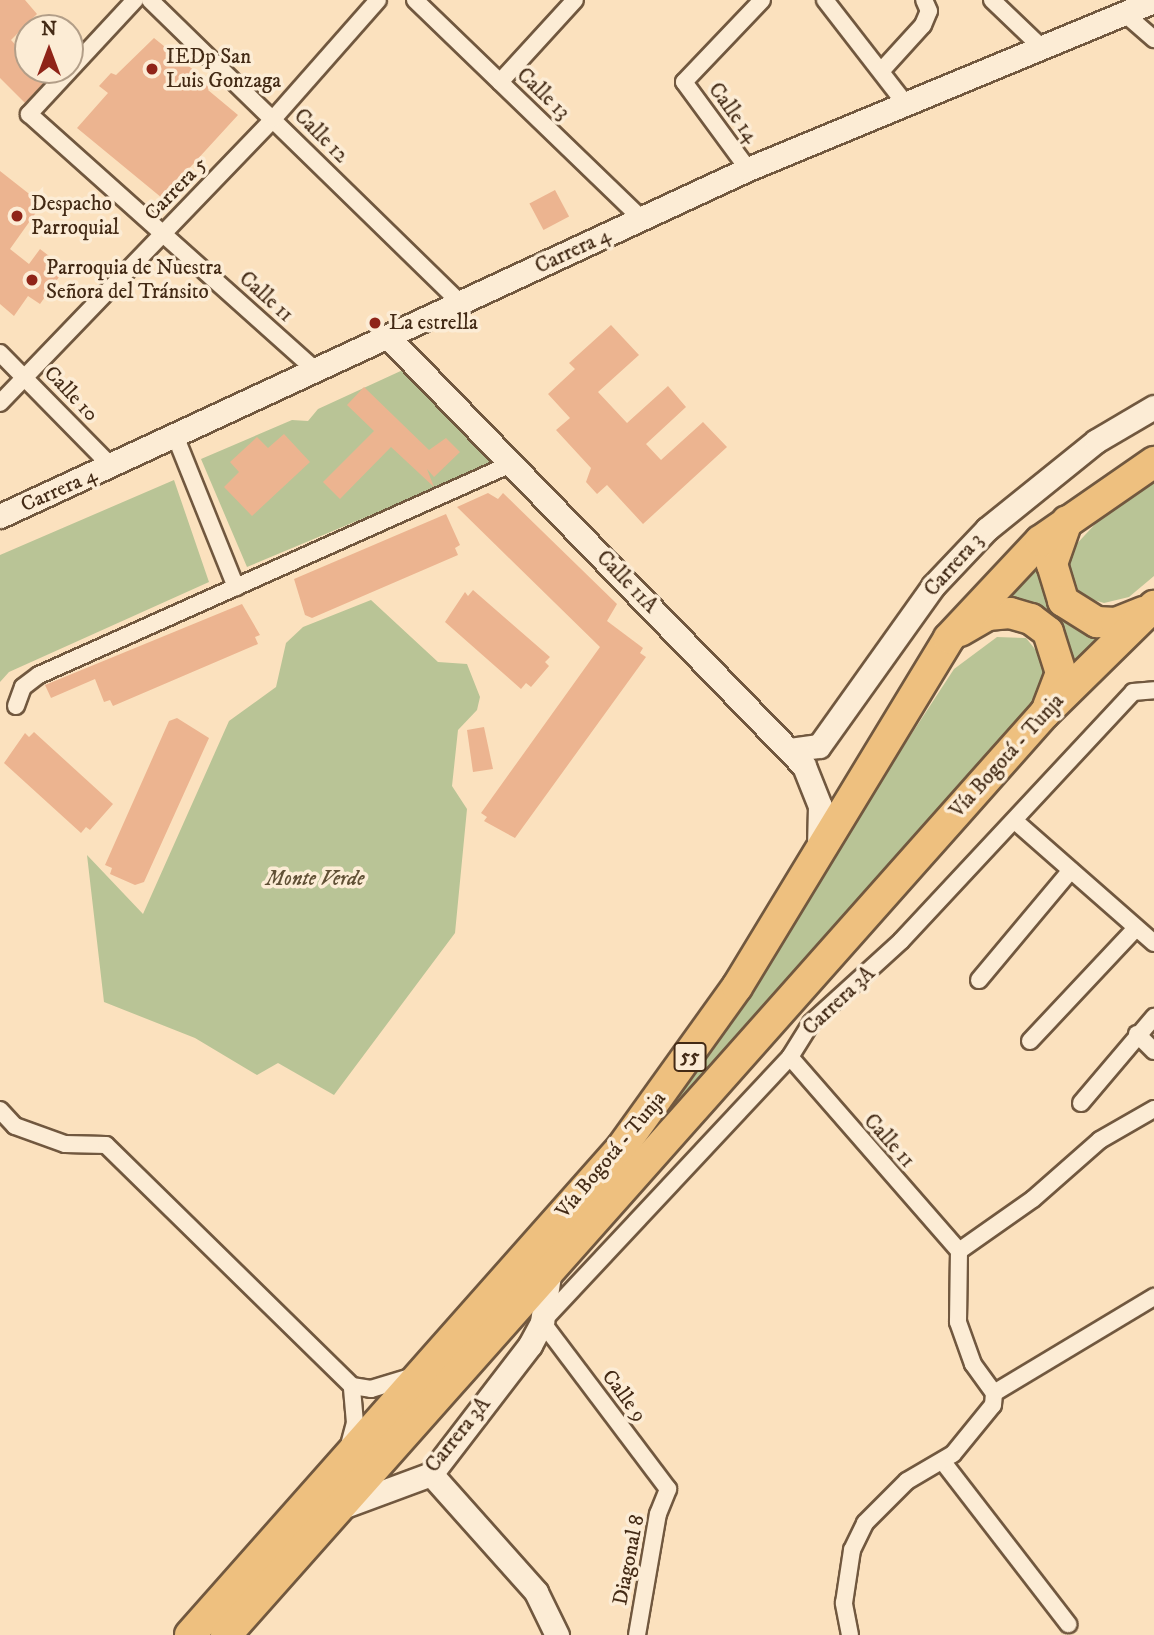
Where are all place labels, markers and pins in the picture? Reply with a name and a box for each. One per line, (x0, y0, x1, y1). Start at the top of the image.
place label: IEDp San Luis Gonzaga (166, 44, 281, 94)
marker: IEDp San Luis Gonzaga (144, 61, 160, 77)
place label: Despacho Parroquial (31, 191, 119, 241)
marker: Despacho Parroquial (9, 208, 25, 224)
place label: Parroquia de Nuestra Señora del Tránsito (46, 255, 222, 305)
marker: Parroquia de Nuestra Señora del Tránsito (24, 272, 40, 288)
place label: La estrella (389, 310, 478, 336)
marker: La estrella (367, 315, 383, 331)

